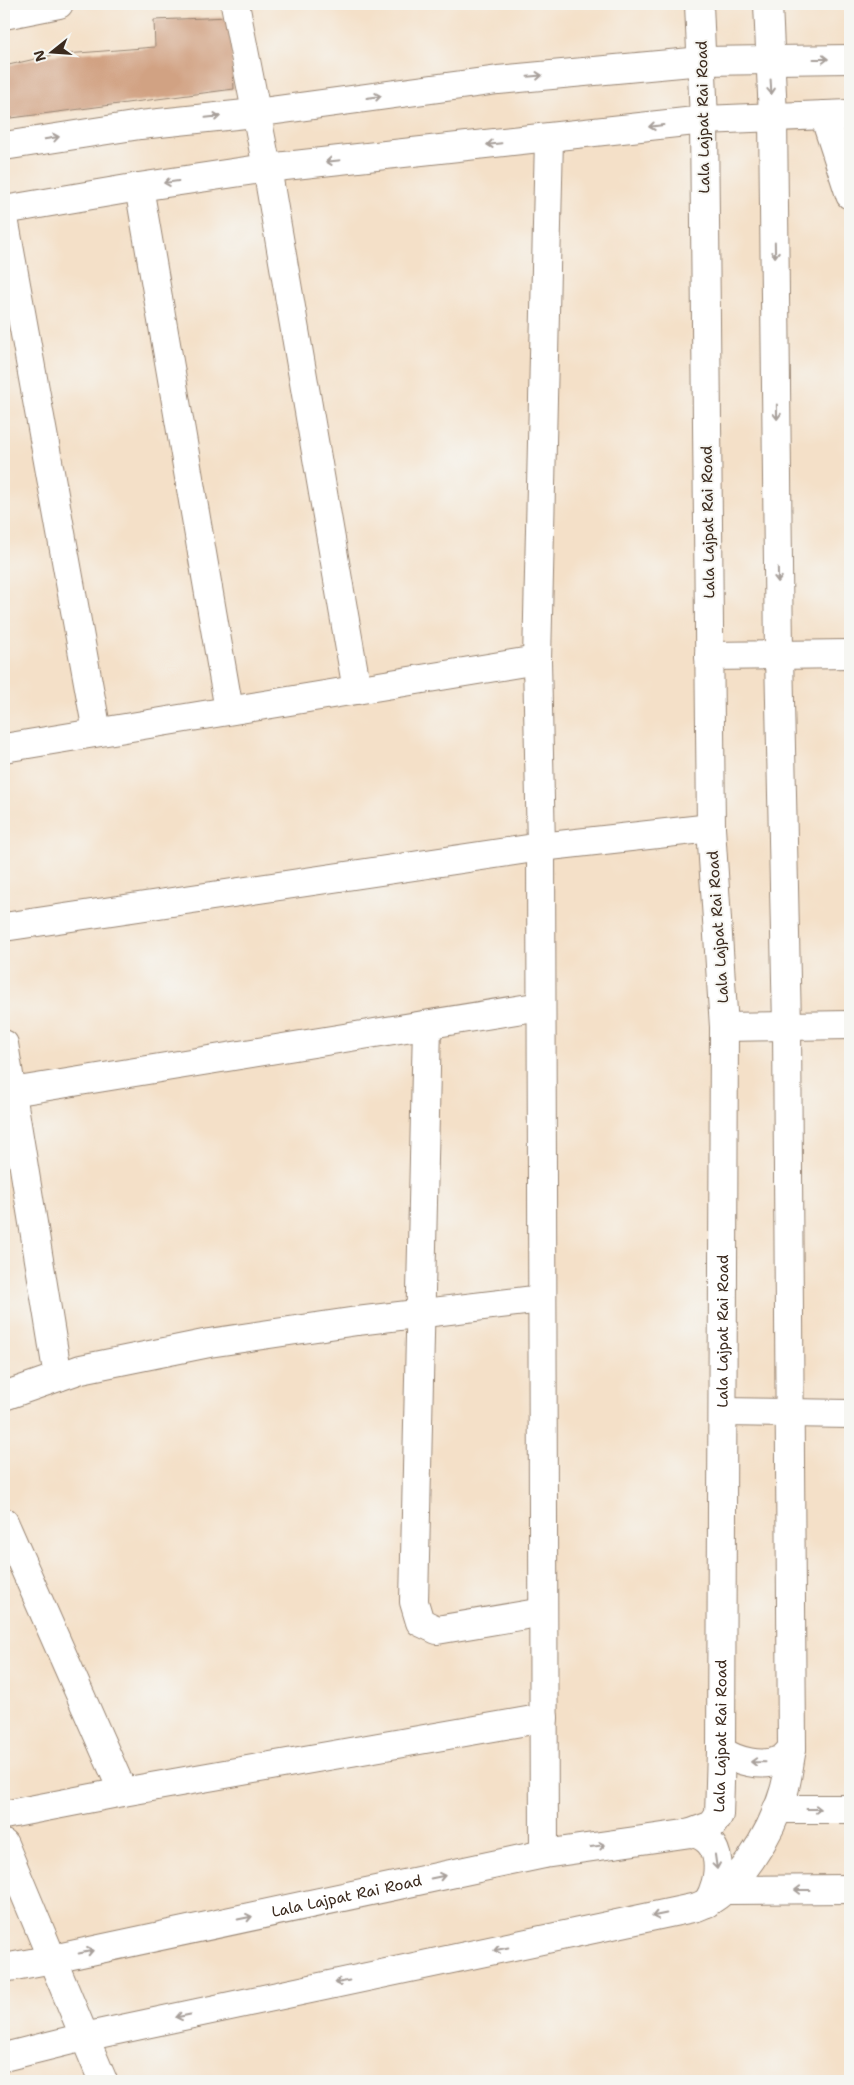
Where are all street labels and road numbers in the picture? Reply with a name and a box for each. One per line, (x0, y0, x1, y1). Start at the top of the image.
street label: Lala Lajpat Rai Road (692, 40, 714, 194)
street label: Lala Lajpat Rai Road (697, 445, 719, 599)
street label: Lala Lajpat Rai Road (703, 849, 733, 1004)
street label: Lala Lajpat Rai Road (712, 1254, 733, 1408)
street label: Lala Lajpat Rai Road (709, 1659, 731, 1813)
street label: Lala Lajpat Rai Road (270, 1870, 424, 1922)

